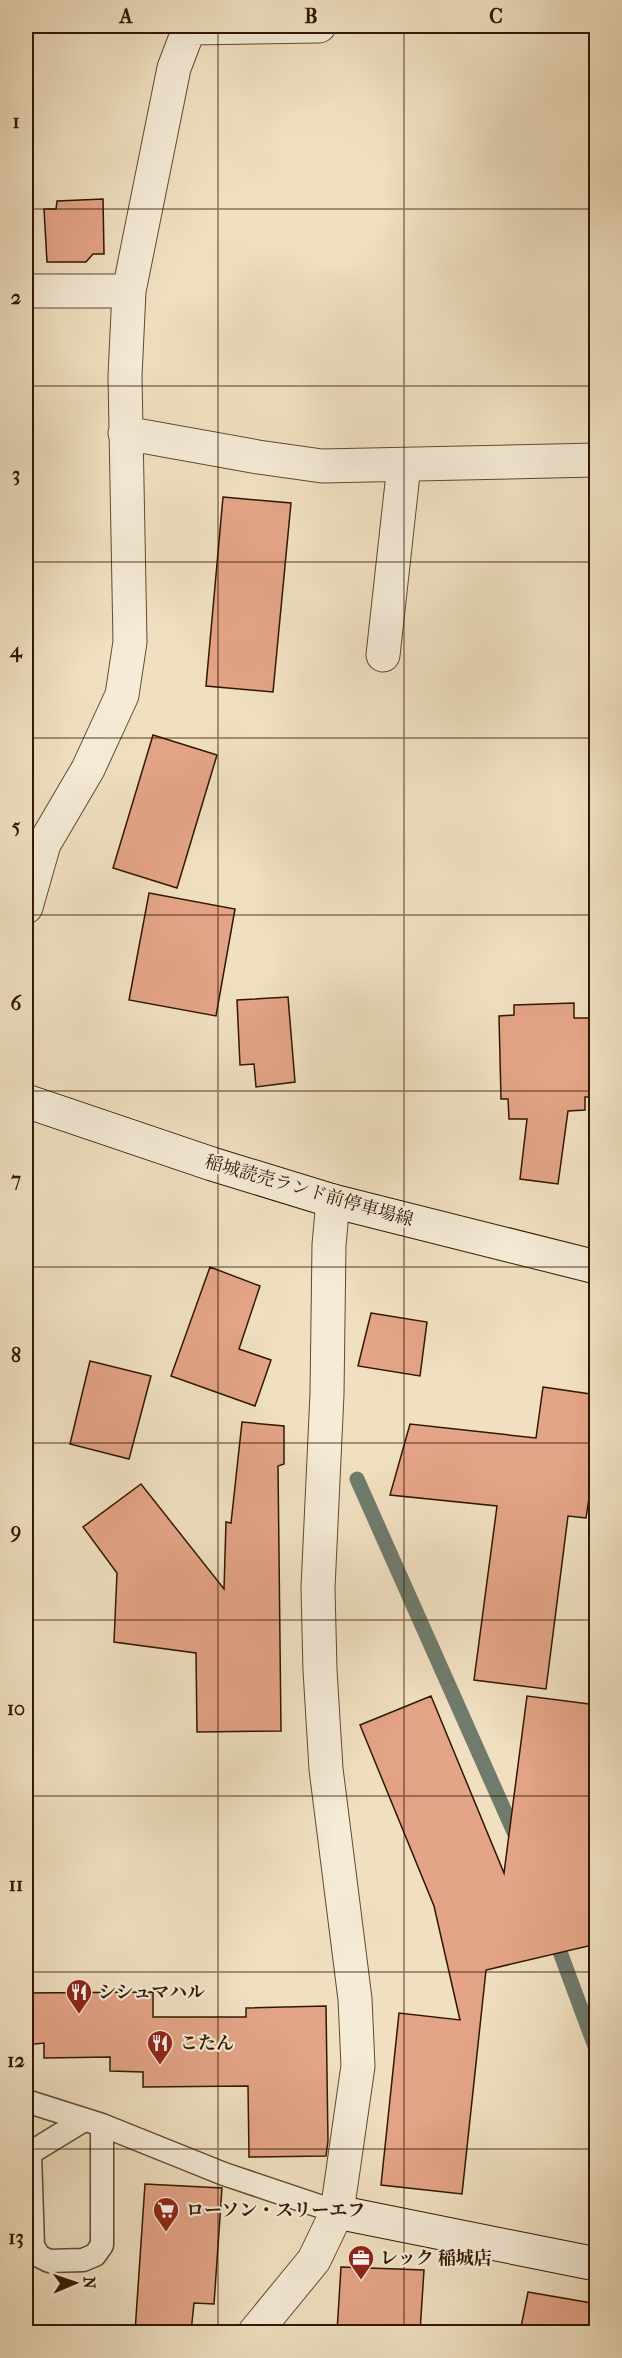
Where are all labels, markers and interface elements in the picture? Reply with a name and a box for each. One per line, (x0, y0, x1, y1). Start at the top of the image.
text: A (118, 5, 134, 28)
text: B (304, 5, 318, 28)
text: C (489, 5, 503, 28)
text: 1 (12, 110, 20, 133)
text: 2 (11, 286, 21, 309)
text: 3 (12, 463, 20, 486)
text: 4 (9, 639, 23, 663)
text: 5 (12, 815, 21, 838)
text: 6 (11, 992, 23, 1015)
street label: 稲城読売ランド前停車場線 (202, 1151, 416, 1231)
text: 7 (10, 1168, 21, 1191)
text: 8 (11, 1344, 21, 1367)
text: 9 (10, 1520, 21, 1543)
text: 10 (7, 1697, 25, 1720)
text: 11 (9, 1873, 23, 1896)
restaurant icon: シシュマハル (64, 1977, 94, 2015)
place label: シシュマハル (98, 1982, 205, 2003)
restaurant icon: こたん (145, 2028, 175, 2066)
place label: こたん (180, 2033, 234, 2054)
text: 12 (7, 2049, 25, 2072)
supermarket icon: ローソン・スリーエフ (151, 2195, 181, 2233)
place label: ローソン・スリーエフ (186, 2200, 365, 2221)
text: 13 (8, 2226, 24, 2249)
office icon: レック 稲城店 (346, 2243, 376, 2281)
place label: レック 稲城店 (380, 2248, 492, 2269)
north arrow (45, 2253, 105, 2313)
text: N (80, 2276, 99, 2290)

